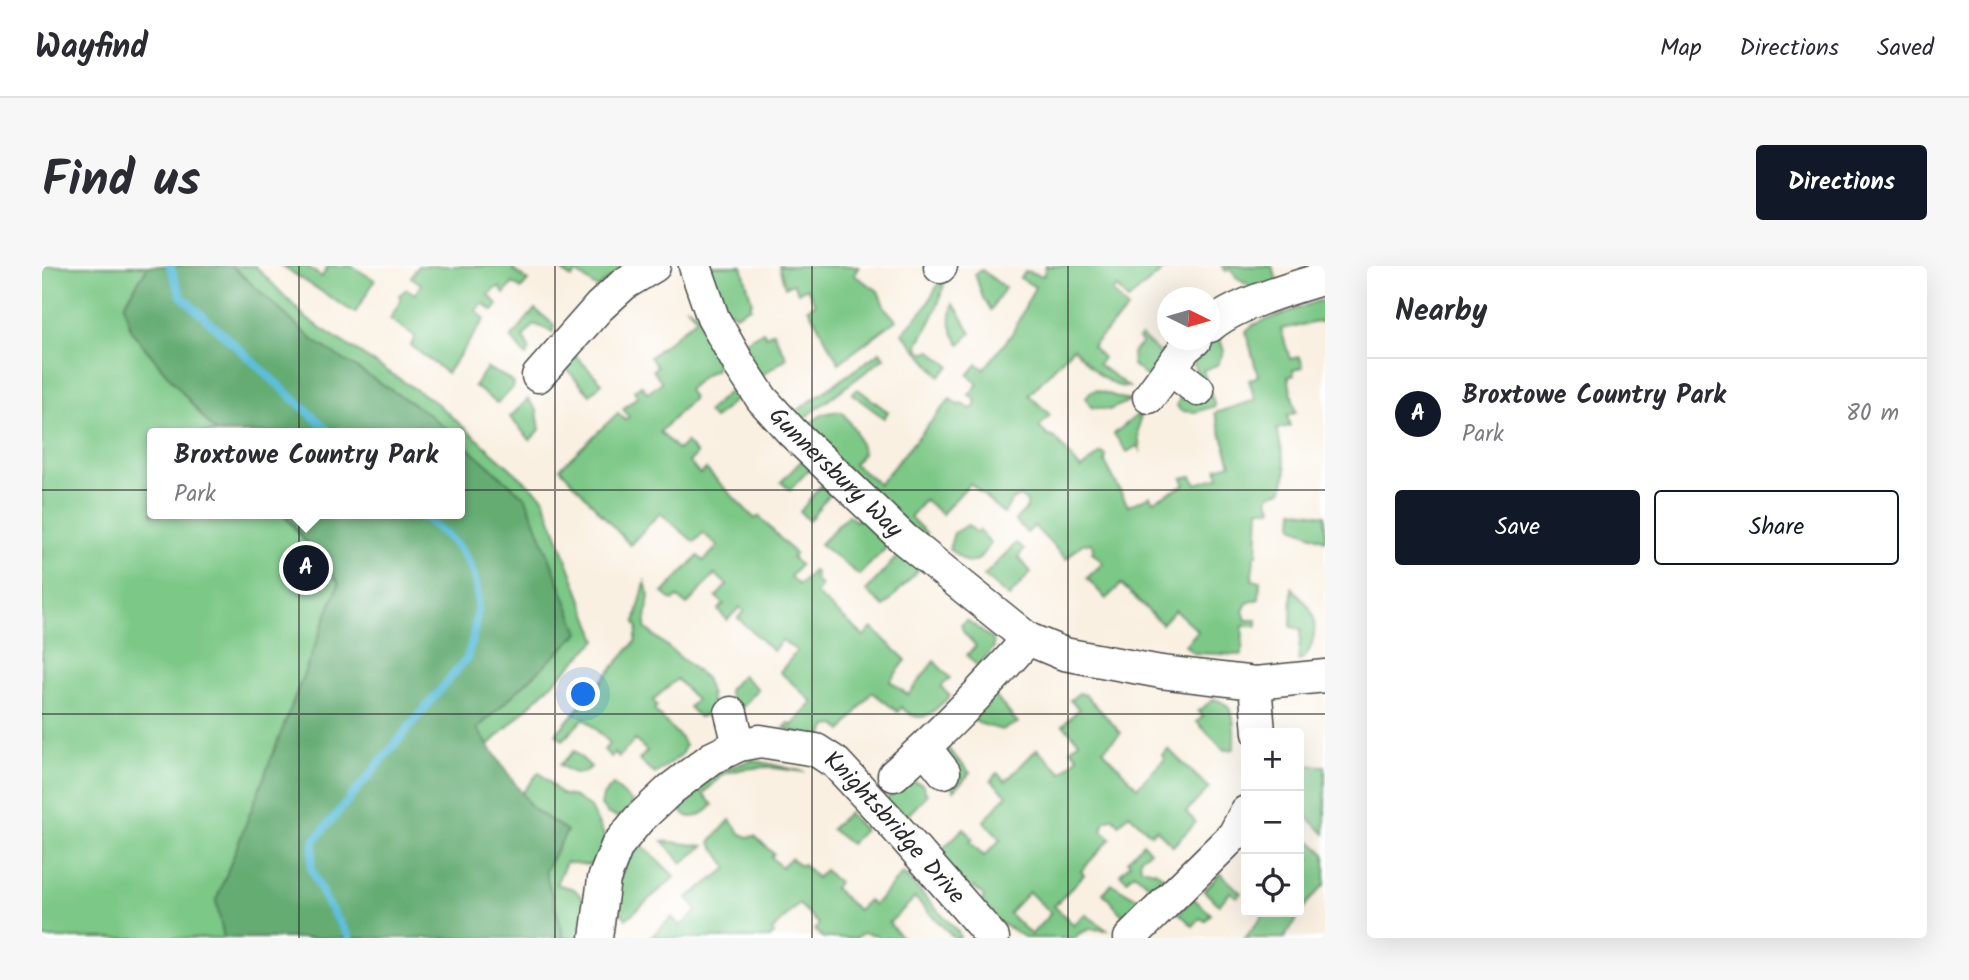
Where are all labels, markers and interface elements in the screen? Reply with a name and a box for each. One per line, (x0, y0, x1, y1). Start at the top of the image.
text: Wayfind (35, 22, 148, 75)
text: Map (1660, 29, 1702, 68)
text: Directions (1740, 29, 1839, 68)
text: Saved (1877, 29, 1934, 68)
text: Find us (42, 143, 200, 221)
button: Directions (1756, 145, 1927, 220)
north arrow (1157, 287, 1220, 350)
text: Nearby (1395, 288, 1487, 336)
text: Broxtowe Country Park (1462, 375, 1726, 417)
text: A (1411, 396, 1425, 432)
text: 80 m (1846, 396, 1899, 432)
street label: Gunnersbury Way (759, 398, 912, 548)
text: Park (1462, 417, 1504, 453)
popup (147, 428, 465, 519)
text: Broxtowe Country Park (174, 435, 438, 477)
text: Park (174, 477, 216, 513)
button: Save (1395, 490, 1640, 565)
button: Share (1654, 490, 1899, 565)
pin: A (283, 542, 329, 594)
your location (566, 677, 600, 711)
map controls (1241, 728, 1304, 917)
button: + (1241, 728, 1304, 791)
street label: Knightsbridge Drive (816, 740, 975, 914)
button: − (1241, 791, 1304, 854)
button: locate (1241, 854, 1304, 917)

